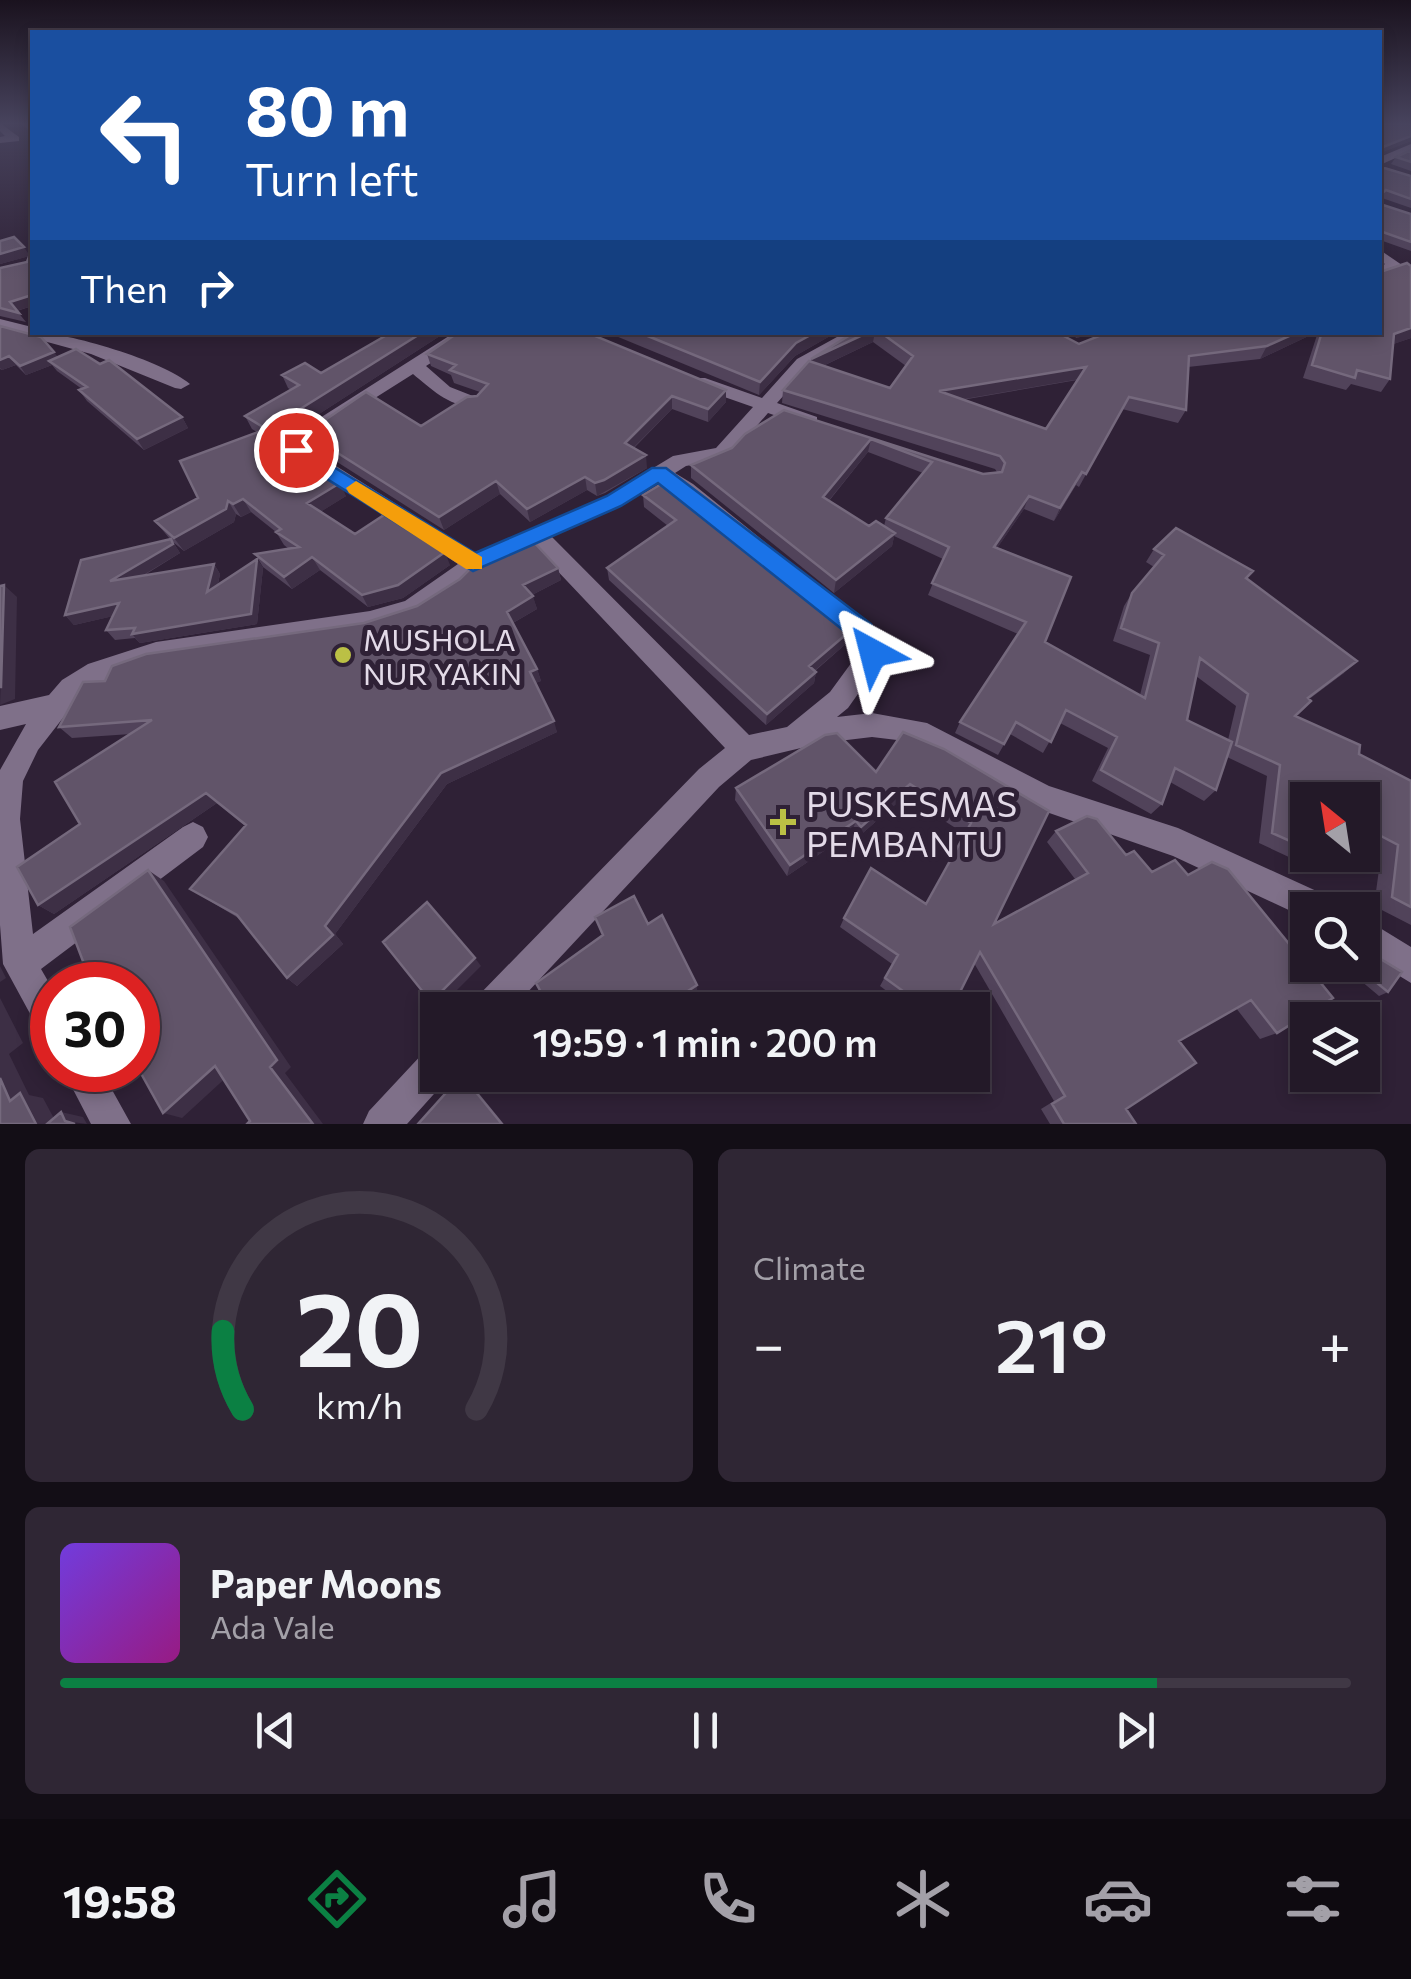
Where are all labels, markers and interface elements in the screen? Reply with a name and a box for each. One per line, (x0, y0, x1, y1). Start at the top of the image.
text: 80 m (245, 65, 409, 150)
icon: left (80, 70, 210, 200)
text: Turn left (245, 150, 419, 205)
icon: right (188, 260, 243, 315)
text: Then (80, 264, 168, 311)
pin (254, 408, 339, 493)
icon: arrive (269, 423, 324, 478)
position arrow (821, 601, 925, 705)
place label: MUSHOLA NUR YAKIN (363, 620, 522, 691)
marker: MUSHOLA NUR YAKIN (332, 644, 354, 666)
place label: PUSKESMAS PEMBANTU (806, 781, 1017, 864)
north arrow (1290, 782, 1380, 872)
map controls (1290, 782, 1380, 1092)
marker: PUSKESMAS PEMBANTU (770, 809, 796, 835)
button: search (1290, 892, 1380, 982)
speed limit sign: 30 (30, 962, 160, 1092)
button: layers (1290, 1002, 1380, 1092)
text: 19:59 · 1 min · 200 m (532, 1018, 878, 1065)
text: Climate (753, 1247, 866, 1287)
text: 20 (295, 1261, 423, 1388)
text: 21° (995, 1297, 1108, 1388)
text: − (753, 1309, 784, 1376)
text: + (1319, 1309, 1351, 1376)
text: km/h (316, 1383, 402, 1426)
text: Paper Moons (210, 1559, 442, 1606)
text: Ada Vale (210, 1606, 335, 1646)
icon: previous (248, 1703, 303, 1758)
icon: pause (678, 1703, 733, 1758)
icon: next (1108, 1703, 1163, 1758)
icon: directions (302, 1864, 372, 1934)
icon: music (497, 1864, 567, 1934)
icon: phone (693, 1864, 763, 1934)
icon: climate (888, 1864, 958, 1934)
icon: car (1083, 1864, 1153, 1934)
icon: filters (1278, 1864, 1348, 1934)
text: 19:58 (63, 1872, 177, 1927)

